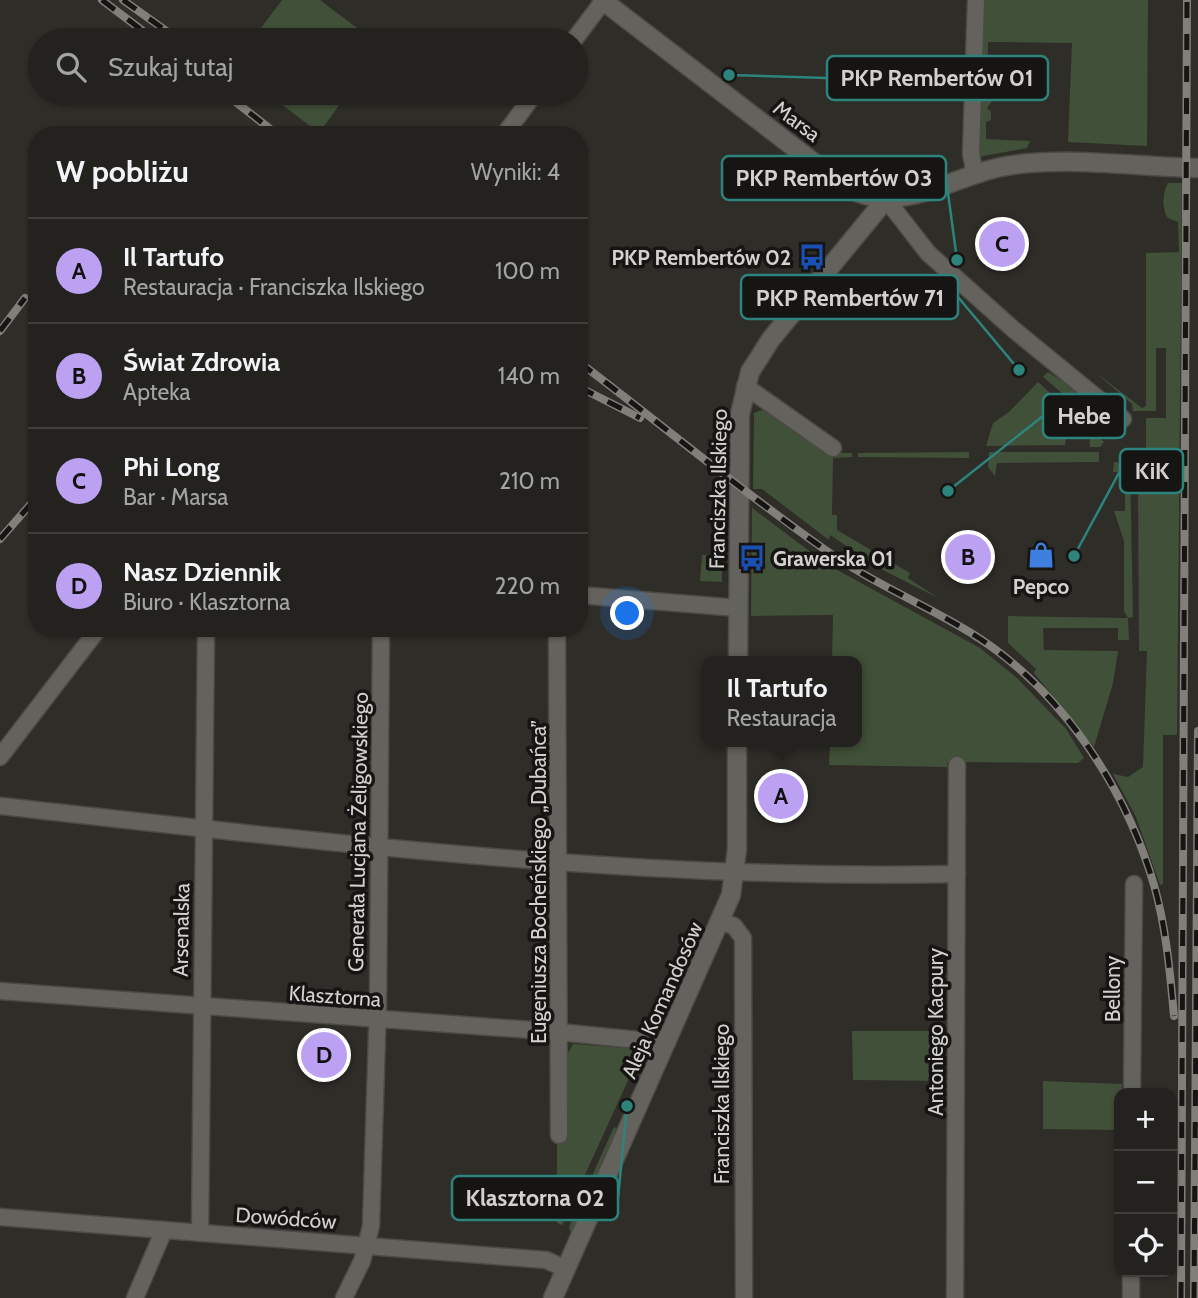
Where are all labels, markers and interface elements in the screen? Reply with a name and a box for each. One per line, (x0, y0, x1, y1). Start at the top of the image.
search box (28, 28, 588, 105)
icon: search (52, 48, 90, 86)
text: Szukaj tutaj (108, 51, 233, 83)
callout: PKP Rembertów 01 (827, 56, 1048, 100)
text: PKP Rembertów 01 (841, 64, 1033, 92)
street label: Marsa (769, 95, 825, 147)
text: W pobliżu (56, 153, 189, 190)
callout: PKP Rembertów 03 (722, 156, 946, 200)
text: Wyniki: 4 (471, 158, 560, 186)
text: PKP Rembertów 03 (736, 164, 932, 192)
pin: C (979, 218, 1025, 270)
text: Il Tartufo (123, 241, 224, 273)
bus stop icon: PKP Rembertów 02 (797, 242, 827, 272)
place label: PKP Rembertów 02 (612, 245, 791, 270)
text: A (72, 257, 86, 285)
text: 100 m (495, 257, 560, 285)
text: Restauracja · Franciszka Ilskiego (123, 273, 425, 301)
callout: PKP Rembertów 71 (741, 275, 958, 319)
text: PKP Rembertów 71 (756, 284, 944, 312)
text: Świat Zdrowia (123, 346, 280, 378)
text: B (72, 362, 86, 390)
text: 140 m (498, 362, 560, 390)
text: Apteka (123, 378, 190, 406)
callout: Hebe (1043, 394, 1125, 438)
text: Hebe (1057, 402, 1111, 430)
street label: Franciszka Ilskiego (704, 409, 732, 569)
callout: KiK (1120, 449, 1183, 493)
text: Phi Long (123, 451, 220, 483)
text: KiK (1135, 457, 1170, 485)
text: C (72, 467, 86, 495)
text: 210 m (499, 467, 560, 495)
text: Bar · Marsa (123, 483, 228, 511)
pin: B (945, 531, 991, 583)
shop icon: Pepco (1026, 540, 1056, 570)
bus stop icon: Grawerska 01 (737, 543, 767, 573)
place label: Grawerska 01 (773, 546, 893, 571)
text: Nasz Dziennik (123, 556, 281, 588)
text: D (71, 572, 87, 600)
text: 220 m (494, 572, 560, 600)
place label: Pepco (1013, 574, 1069, 599)
text: Biuro · Klasztorna (123, 588, 290, 616)
your location (610, 596, 644, 630)
popup (701, 656, 862, 747)
text: Il Tartufo (726, 672, 828, 704)
street label: Generała Lucjana Żeligowskiego (343, 692, 374, 972)
text: Restauracja (726, 704, 837, 732)
street label: Eugeniusza Bocheńskiego „Dubańca” (526, 720, 551, 1044)
pin: A (758, 770, 804, 822)
street label: Arsenalska (168, 883, 194, 977)
street label: Aleja Komandosów (616, 918, 709, 1083)
street label: Antoniego Kacpury (923, 948, 948, 1116)
street label: Bellony (1100, 955, 1125, 1022)
street label: Klasztorna (288, 980, 382, 1012)
street label: Franciszka Ilskiego (709, 1024, 734, 1184)
pin: D (301, 1029, 347, 1081)
map controls (1114, 1088, 1177, 1277)
button: + (1114, 1088, 1177, 1151)
button: − (1114, 1151, 1177, 1214)
callout: Klasztorna 02 (452, 1176, 618, 1220)
text: Klasztorna 02 (466, 1184, 604, 1212)
street label: Dowódców (235, 1202, 337, 1234)
button: locate (1114, 1214, 1177, 1277)

